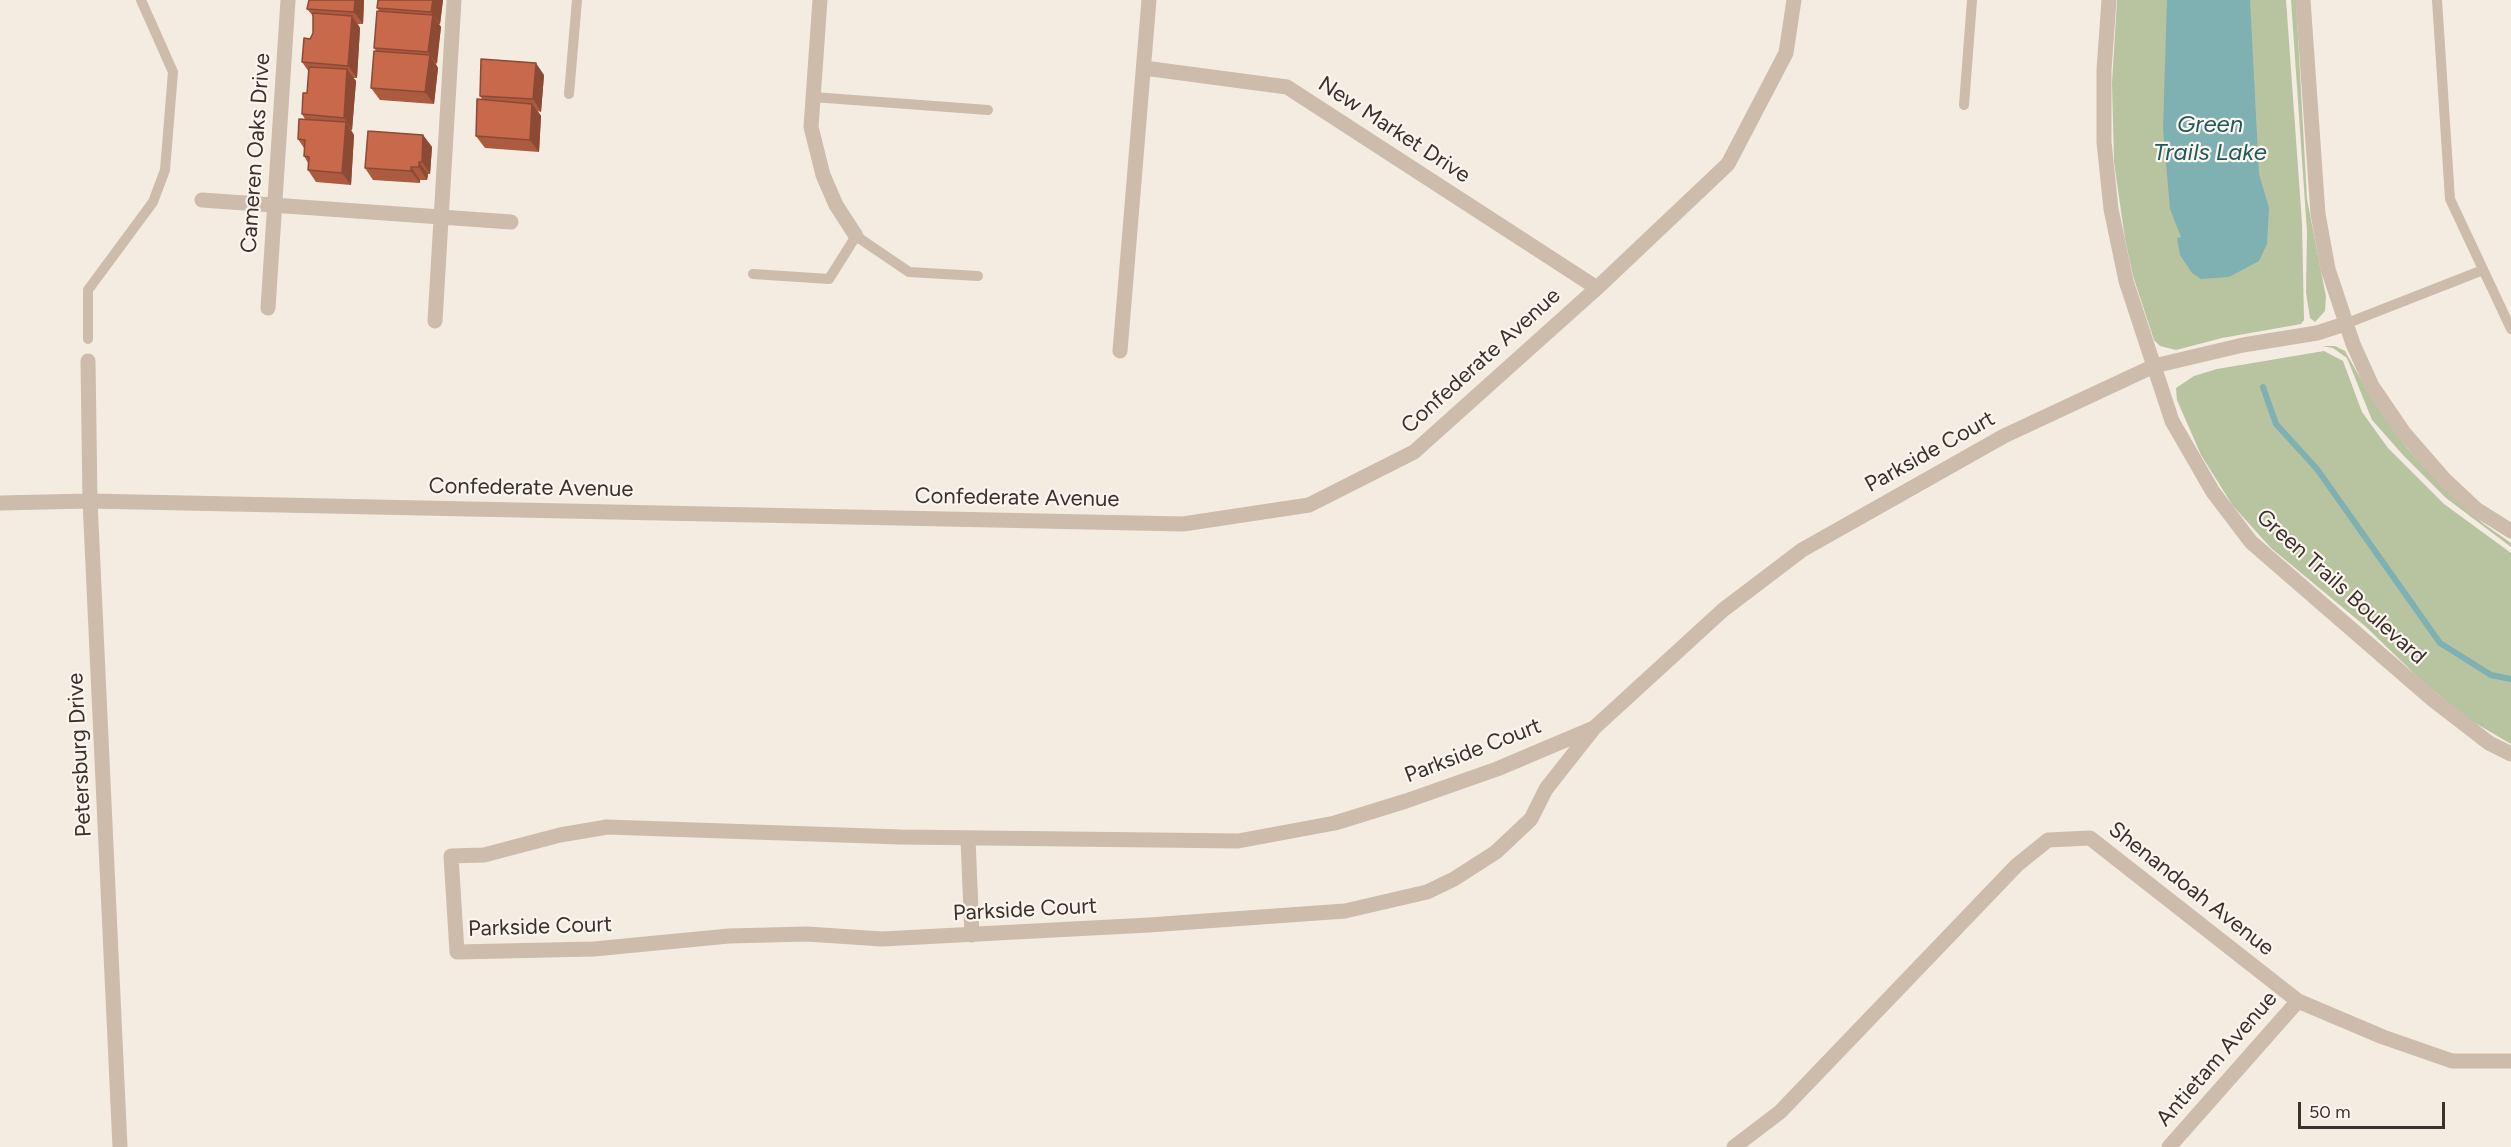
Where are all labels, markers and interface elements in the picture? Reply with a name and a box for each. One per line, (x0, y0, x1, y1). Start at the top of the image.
street label: Cameren Oaks Drive (236, 52, 276, 254)
street label: New Market Drive (1313, 71, 1475, 189)
water label: Green Trails Lake (2153, 111, 2267, 167)
street label: Confederate Avenue (1396, 283, 1566, 439)
street label: Parkside Court (1861, 406, 1999, 498)
street label: Confederate Avenue (428, 473, 634, 503)
street label: Confederate Avenue (914, 483, 1120, 513)
street label: Green Trails Boulevard (2251, 504, 2431, 670)
street label: Petersburg Drive (63, 672, 97, 838)
street label: Parkside Court (1401, 713, 1545, 789)
street label: Shenandoah Avenue (2103, 816, 2279, 962)
street label: Parkside Court (952, 893, 1098, 927)
street label: Parkside Court (467, 911, 613, 943)
street label: Antietam Avenue (2151, 986, 2283, 1132)
scale bar (2301, 1090, 2448, 1128)
text: 50 m (2309, 1101, 2351, 1123)

